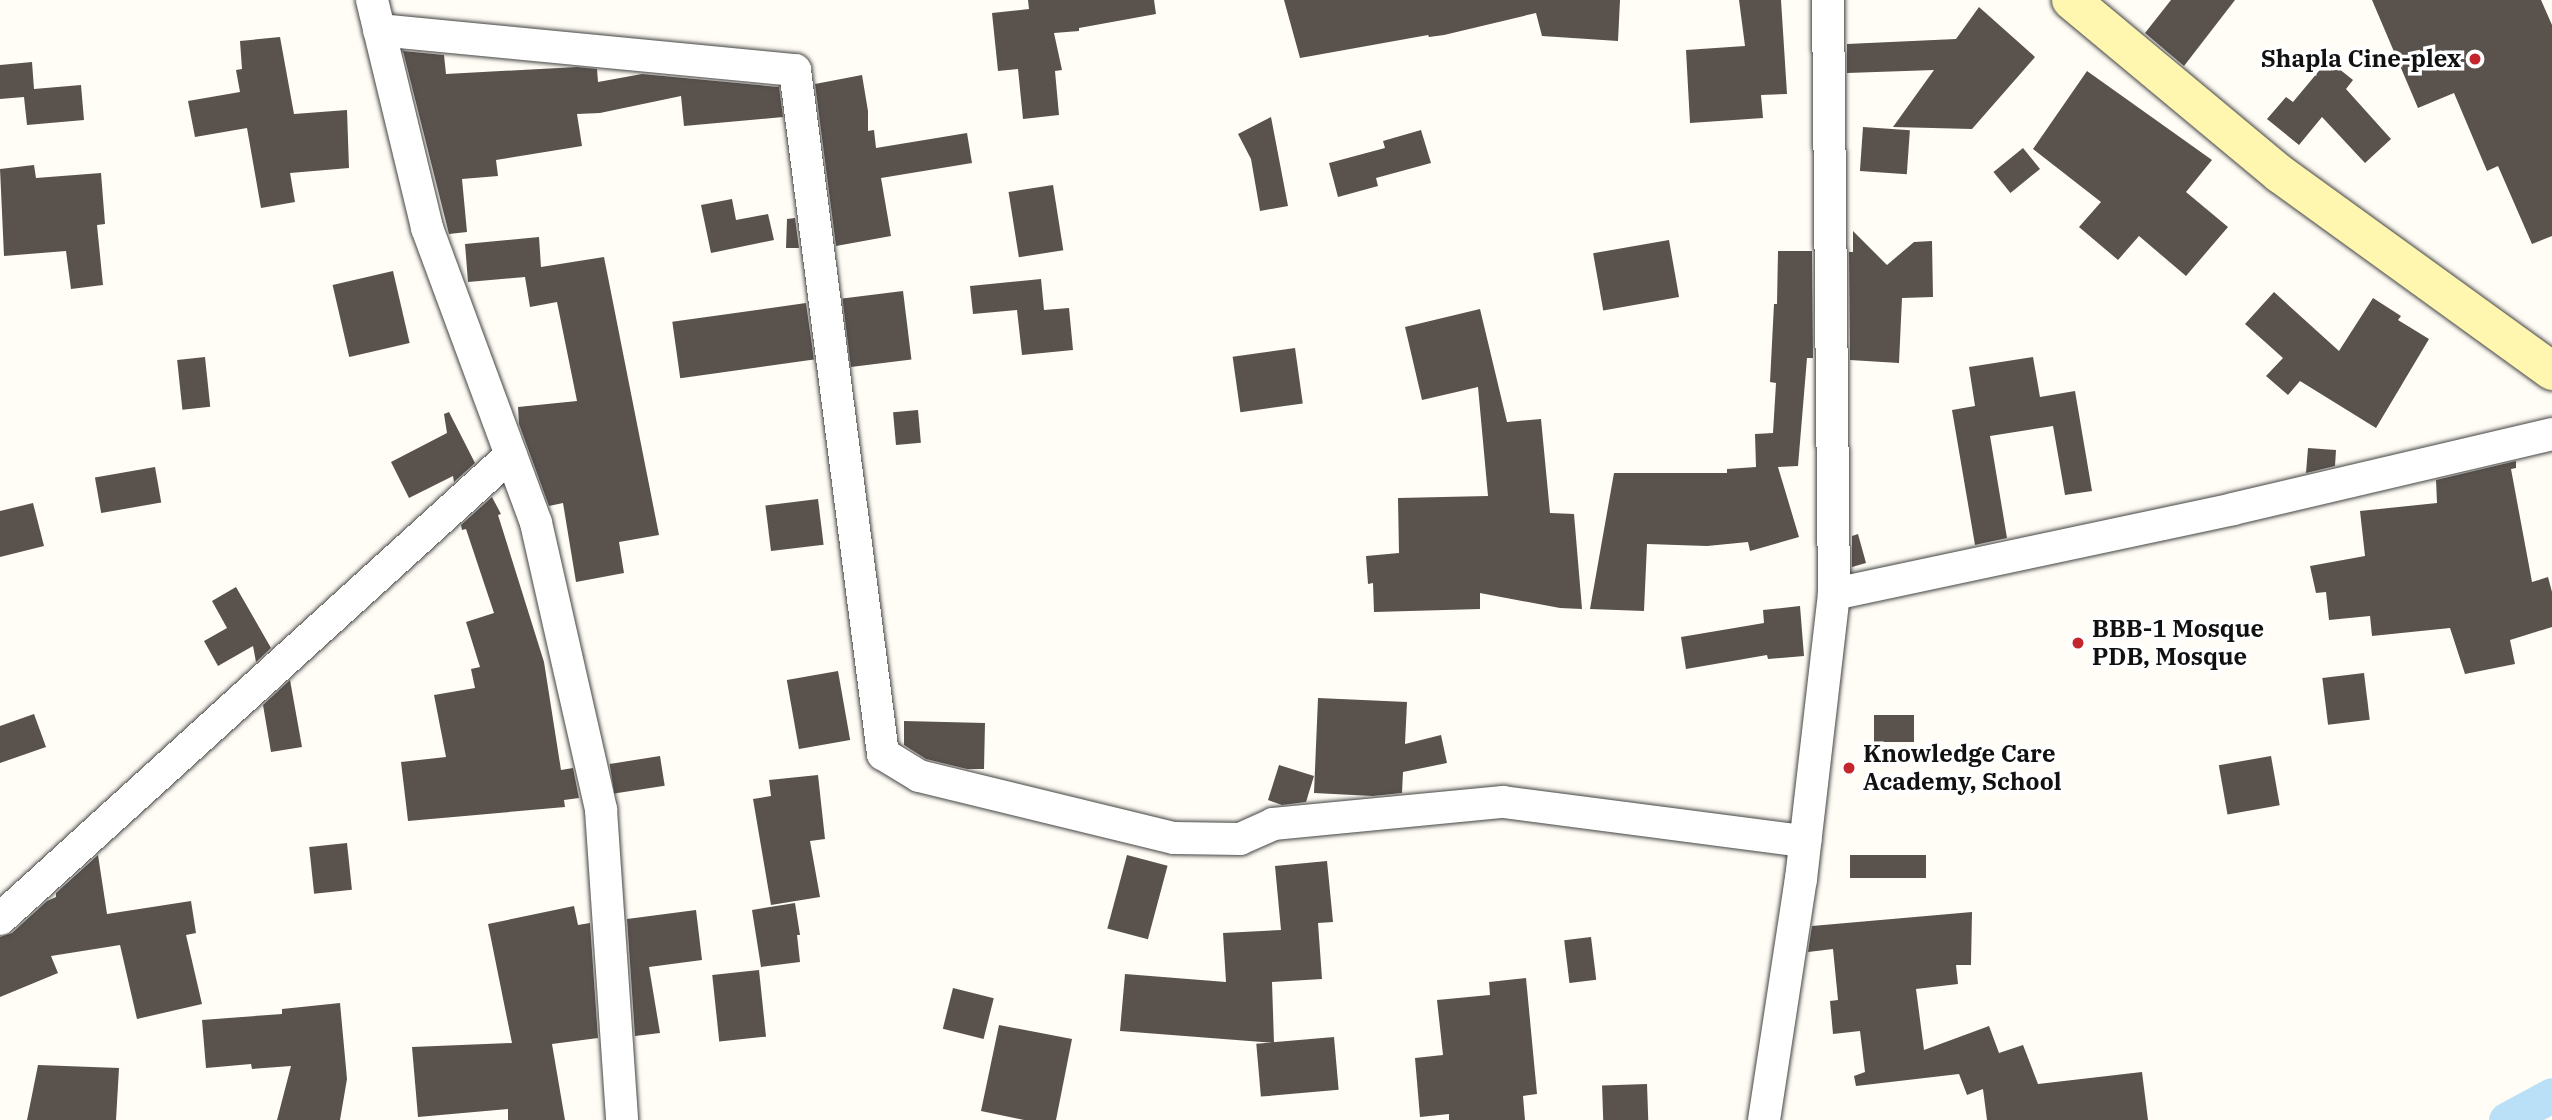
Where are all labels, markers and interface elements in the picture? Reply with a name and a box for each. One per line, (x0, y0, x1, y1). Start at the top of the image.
place label: Shapla Cine-plex (2261, 45, 2461, 73)
marker: Shapla Cine-plex (2467, 51, 2483, 67)
place label: BBB-1 Mosque PDB, Mosque (2092, 615, 2264, 671)
marker: BBB-1 Mosque PDB, Mosque (2070, 635, 2086, 651)
place label: Knowledge Care Academy, School (1863, 740, 2062, 796)
marker: Knowledge Care Academy, School (1841, 760, 1857, 776)

